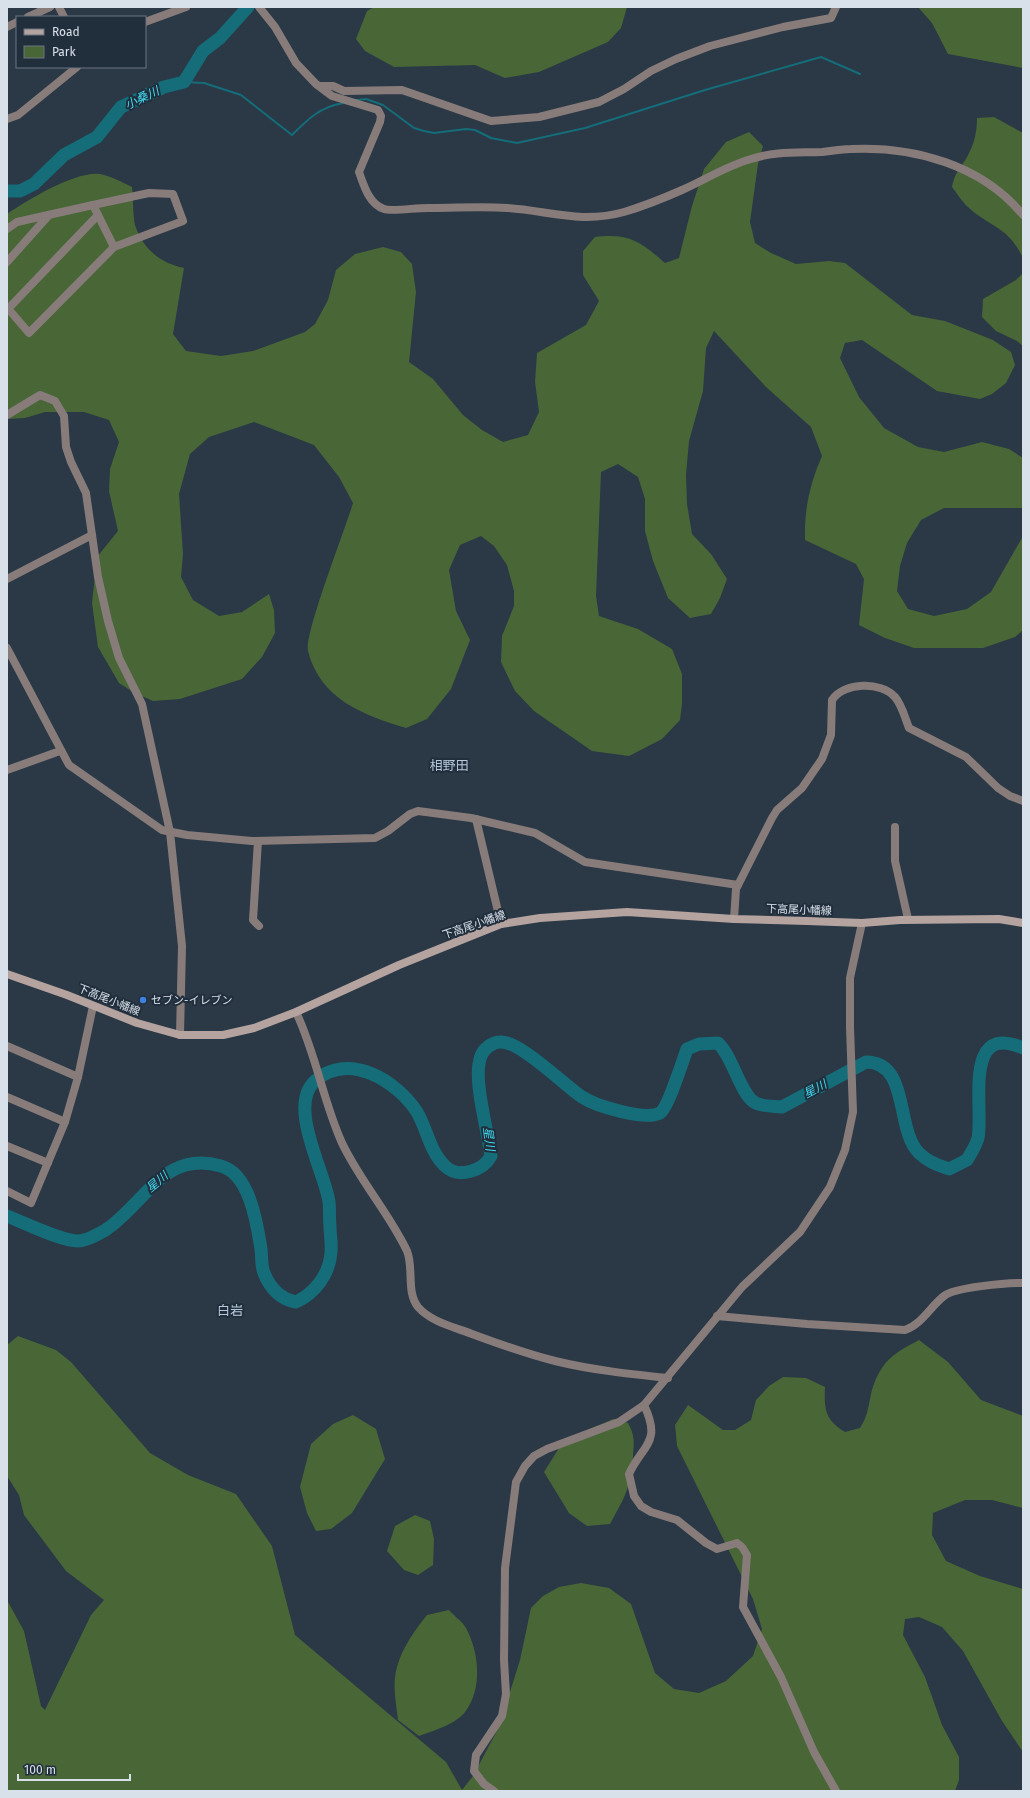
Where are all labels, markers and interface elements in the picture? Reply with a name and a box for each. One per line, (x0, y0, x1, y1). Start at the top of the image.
legend (16, 16, 146, 68)
text: Road (52, 25, 80, 39)
text: Park (52, 45, 76, 59)
water label: 小桑川 (123, 83, 163, 112)
district label: 相野田 (429, 758, 469, 773)
street label: 下高尾小幡線 (766, 902, 832, 918)
street label: 下高尾小幡線 (441, 908, 507, 942)
street label: 下高尾小幡線 (76, 982, 142, 1018)
place label: セブン-イレブン (151, 994, 232, 1007)
marker: セブン-イレブン (138, 995, 148, 1005)
water label: 星川 (801, 1076, 831, 1101)
water label: 星川 (481, 1126, 498, 1154)
water label: 星川 (143, 1168, 172, 1195)
district label: 白岩 (217, 1303, 243, 1318)
scale bar (18, 1756, 130, 1782)
text: 100 m (24, 1763, 56, 1777)

